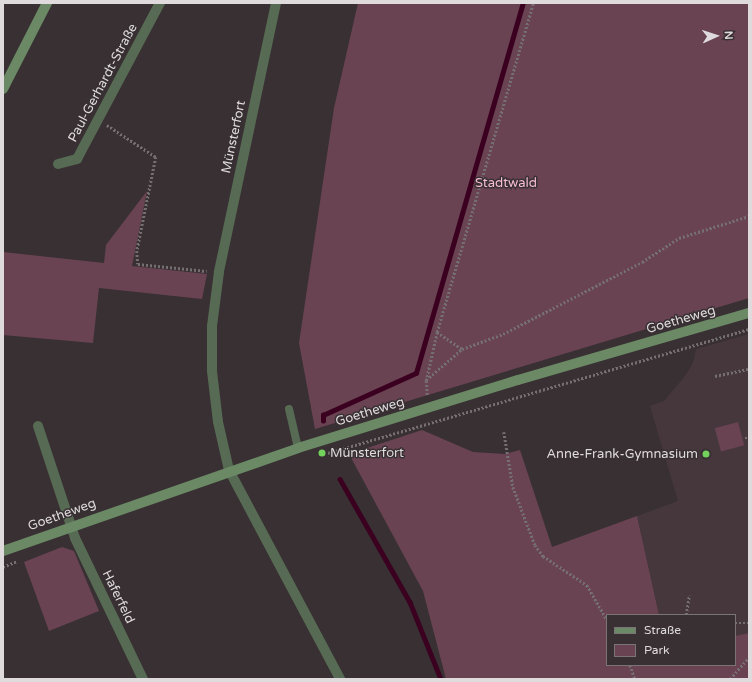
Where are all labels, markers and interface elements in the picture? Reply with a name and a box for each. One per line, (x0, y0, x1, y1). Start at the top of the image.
north arrow (696, 16, 736, 56)
street label: Paul-Gerhardt-Straße (65, 21, 141, 145)
text: N (722, 31, 735, 40)
street label: Münsterfort (219, 99, 249, 175)
park label: Stadtwald (475, 175, 537, 191)
street label: Goetheweg (645, 303, 717, 337)
street label: Goetheweg (334, 394, 406, 430)
place label: Münsterfort (330, 445, 404, 461)
place label: Anne-Frank-Gymnasium (546, 446, 698, 462)
marker: Münsterfort (317, 448, 327, 458)
marker: Anne-Frank-Gymnasium (701, 449, 711, 459)
street label: Goetheweg (26, 496, 98, 534)
street label: Haferfeld (98, 568, 138, 626)
legend (606, 614, 736, 666)
text: Straße (644, 623, 681, 637)
text: Park (644, 643, 670, 657)

